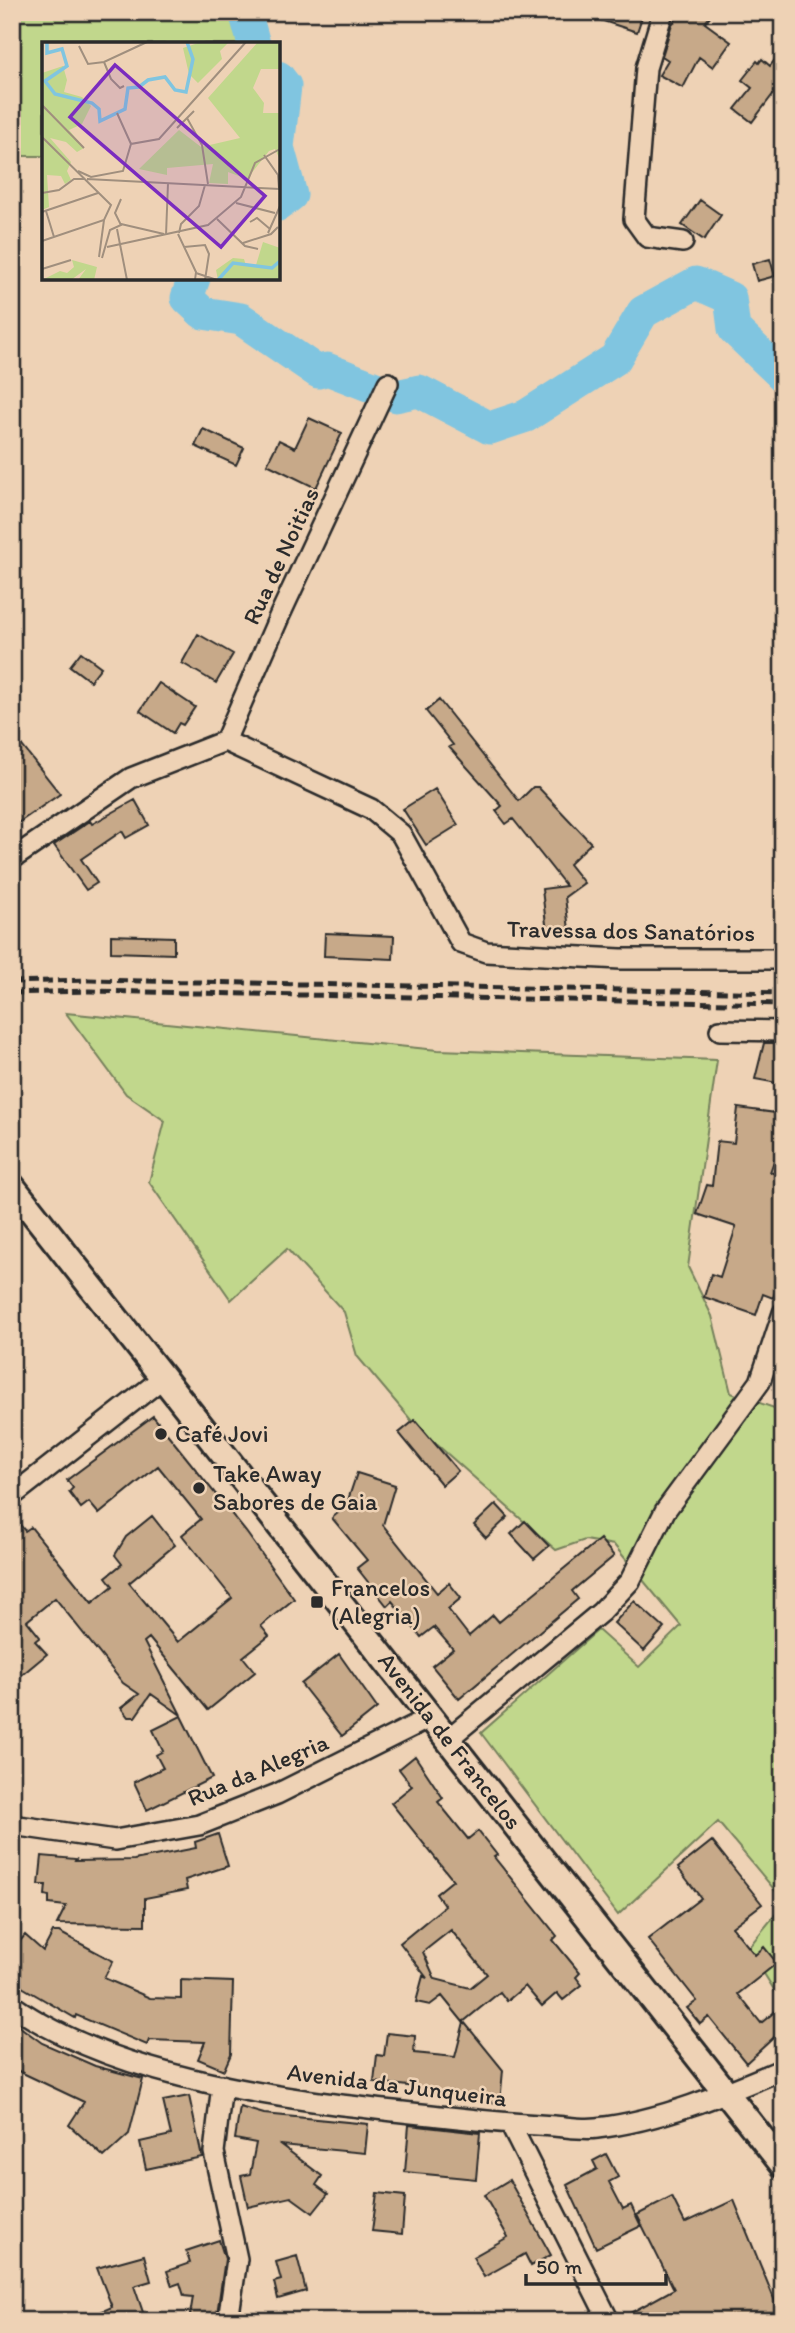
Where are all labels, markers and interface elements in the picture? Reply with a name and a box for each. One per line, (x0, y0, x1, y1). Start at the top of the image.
inset map (42, 42, 280, 280)
street label: Rua de Noitias (236, 483, 325, 629)
street label: Travessa dos Sanatórios (507, 914, 755, 947)
place label: Café Jovi (175, 1419, 269, 1448)
marker: Café Jovi (153, 1426, 169, 1442)
place label: Take Away Sabores de Gaia (213, 1459, 378, 1516)
marker: Take Away Sabores de Gaia (191, 1480, 207, 1496)
place label: Francelos (Alegria) (331, 1573, 430, 1630)
marker: Francelos (Alegria) (309, 1594, 325, 1610)
street label: Avenida de Francelos (372, 1646, 529, 1835)
street label: Rua da Alegria (183, 1727, 333, 1812)
street label: Avenida da Junqueira (285, 2057, 509, 2112)
scale bar (526, 2242, 666, 2286)
text: 50 m (536, 2254, 583, 2279)

